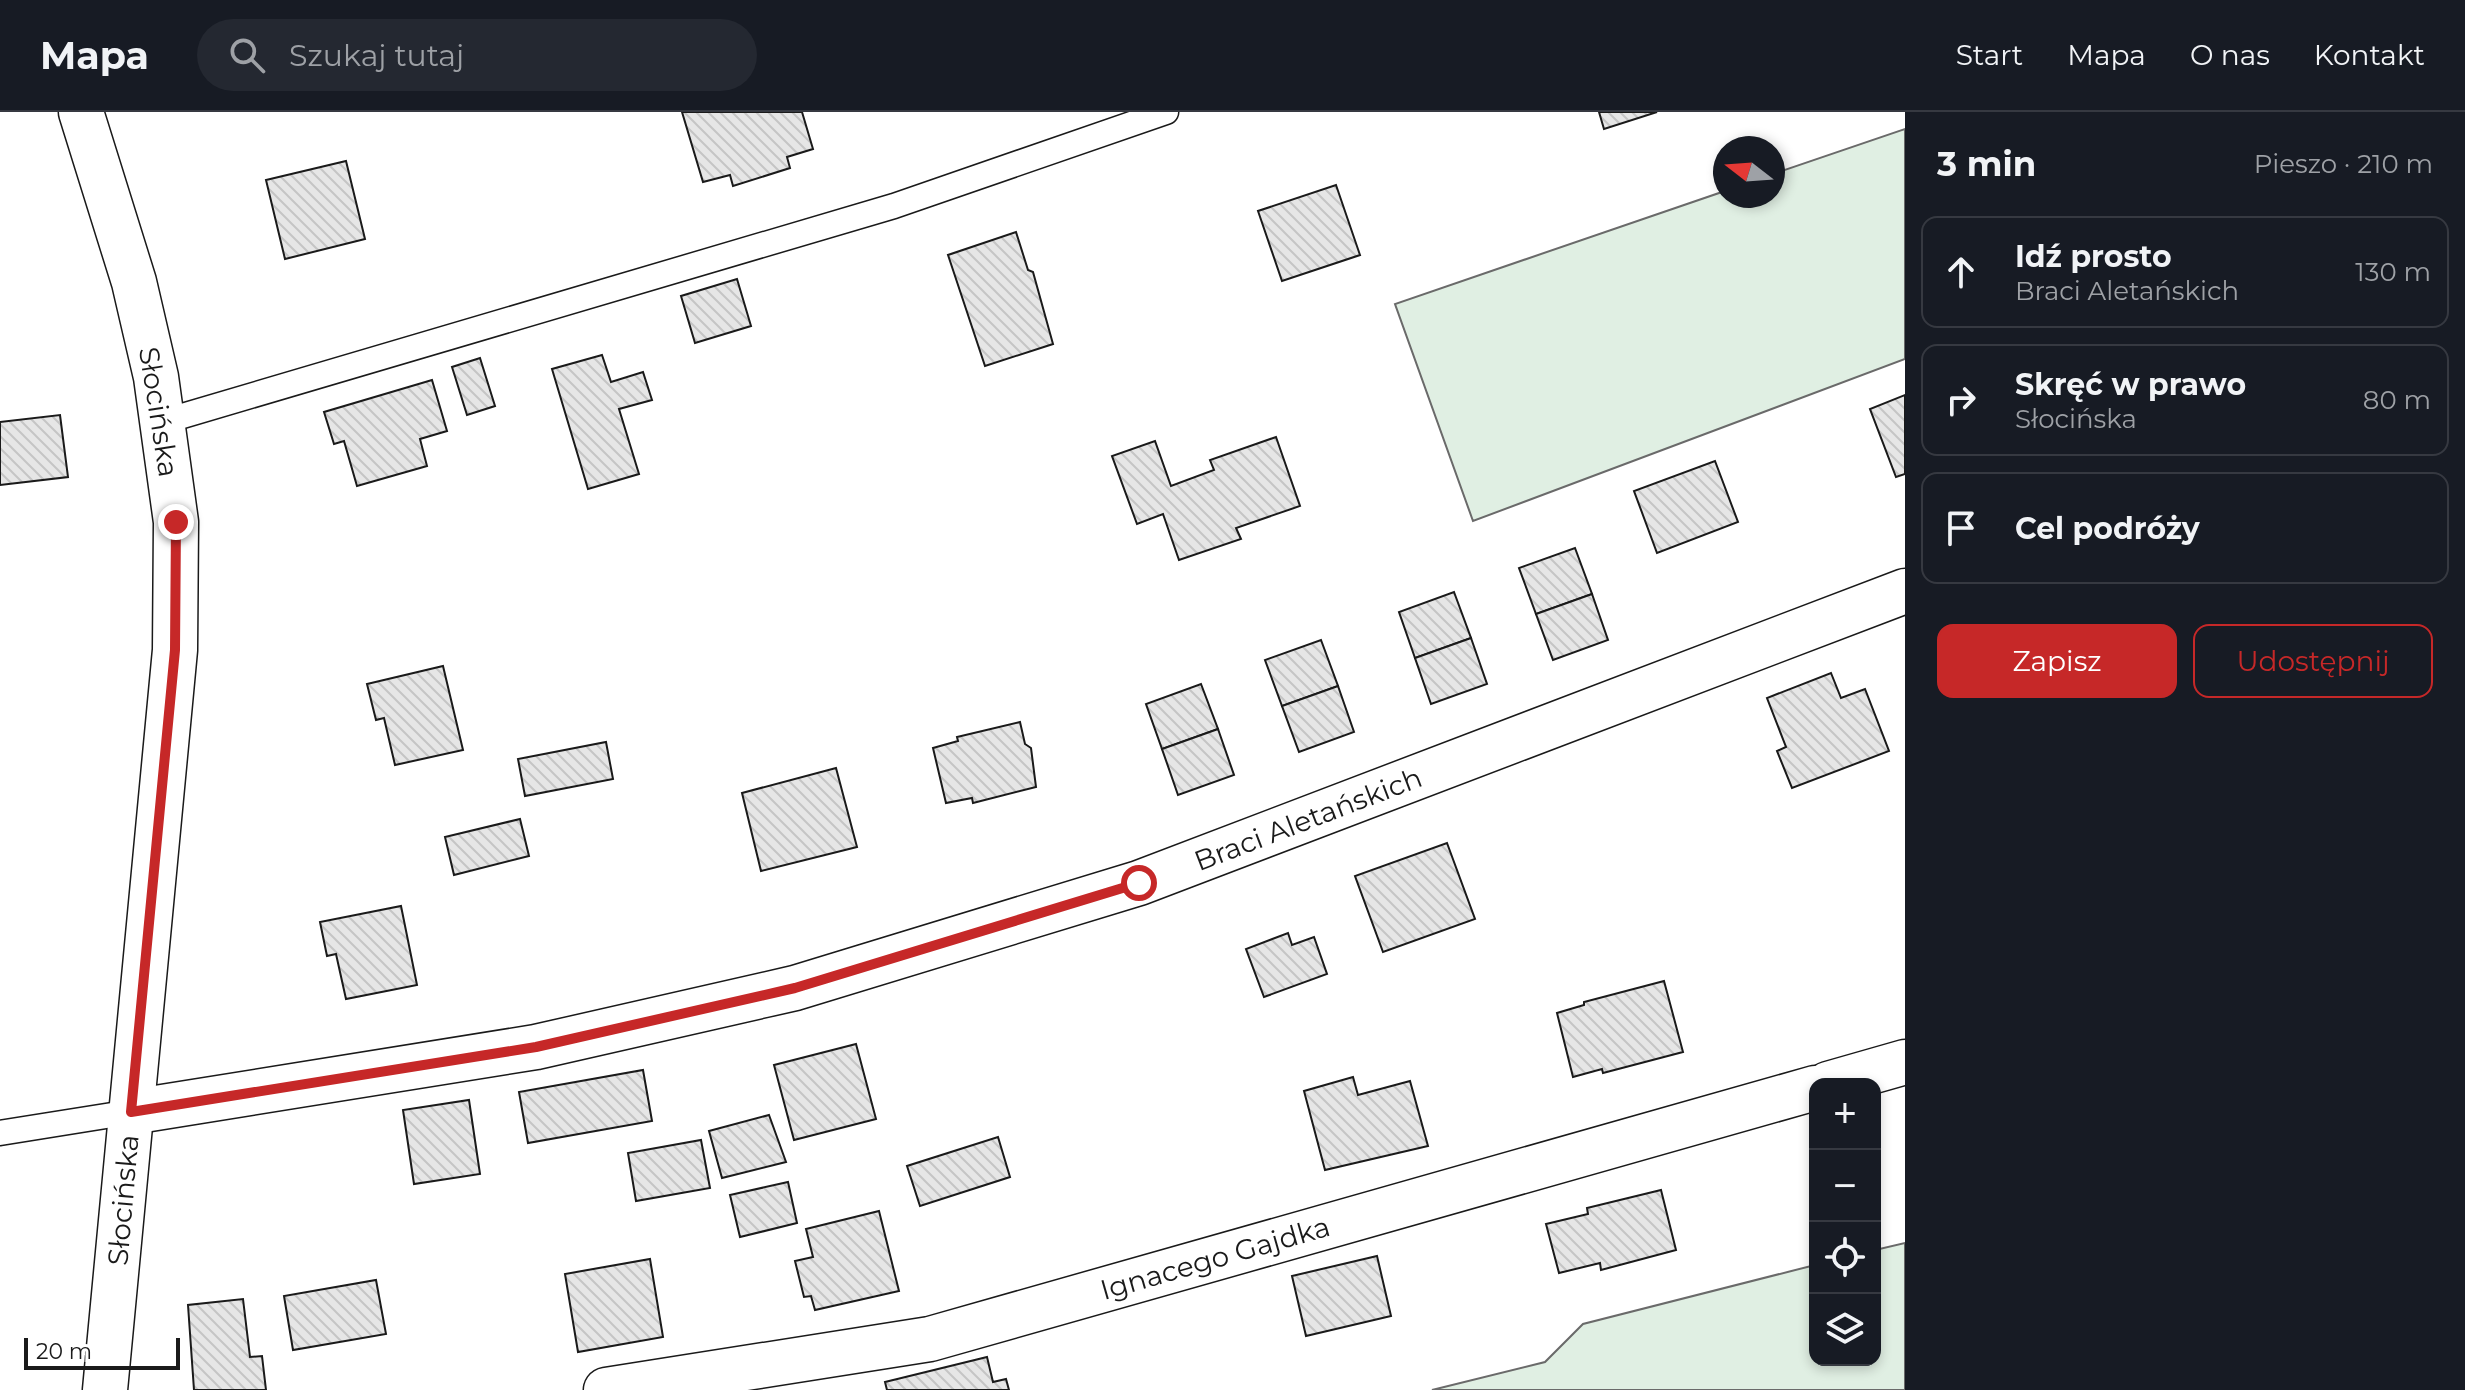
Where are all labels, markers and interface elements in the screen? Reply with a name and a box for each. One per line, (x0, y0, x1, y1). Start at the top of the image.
search box (197, 19, 757, 91)
text: Mapa (40, 32, 149, 79)
icon: search (225, 33, 269, 77)
text: Szukaj tutaj (289, 37, 464, 74)
text: Start (1956, 38, 2023, 72)
text: Mapa (2067, 38, 2146, 72)
text: O nas (2190, 38, 2270, 72)
text: Kontakt (2314, 38, 2425, 72)
north arrow (1713, 136, 1785, 208)
text: 3 min (1937, 143, 2036, 185)
text: Pieszo · 210 m (2254, 148, 2433, 180)
text: Idź prosto (2015, 238, 2172, 275)
icon: ahead (1939, 250, 1983, 294)
text: 130 m (2355, 256, 2431, 288)
text: Braci Aletańskich (2015, 275, 2239, 307)
street label: Słocińska (132, 345, 186, 479)
text: Skręć w prawo (2015, 366, 2246, 403)
icon: right (1939, 378, 1983, 422)
text: 80 m (2363, 384, 2431, 416)
text: Słocińska (2015, 403, 2137, 435)
route end (158, 504, 194, 540)
icon: arrive (1939, 506, 1983, 550)
text: Cel podróży (2015, 510, 2200, 547)
button: Zapisz (1937, 624, 2177, 698)
button: Udostępnij (2193, 624, 2433, 698)
street label: Braci Aletańskich (1189, 760, 1427, 878)
route start (1121, 865, 1157, 901)
map controls (1809, 1078, 1881, 1366)
button: + (1809, 1078, 1881, 1150)
street label: Słocińska (100, 1133, 146, 1267)
button: − (1809, 1150, 1881, 1222)
street label: Ignacego Gajdka (1096, 1209, 1334, 1307)
button: locate (1809, 1222, 1881, 1294)
button: layers (1809, 1294, 1881, 1366)
scale bar (24, 1334, 180, 1370)
text: 20 m (36, 1338, 92, 1365)

